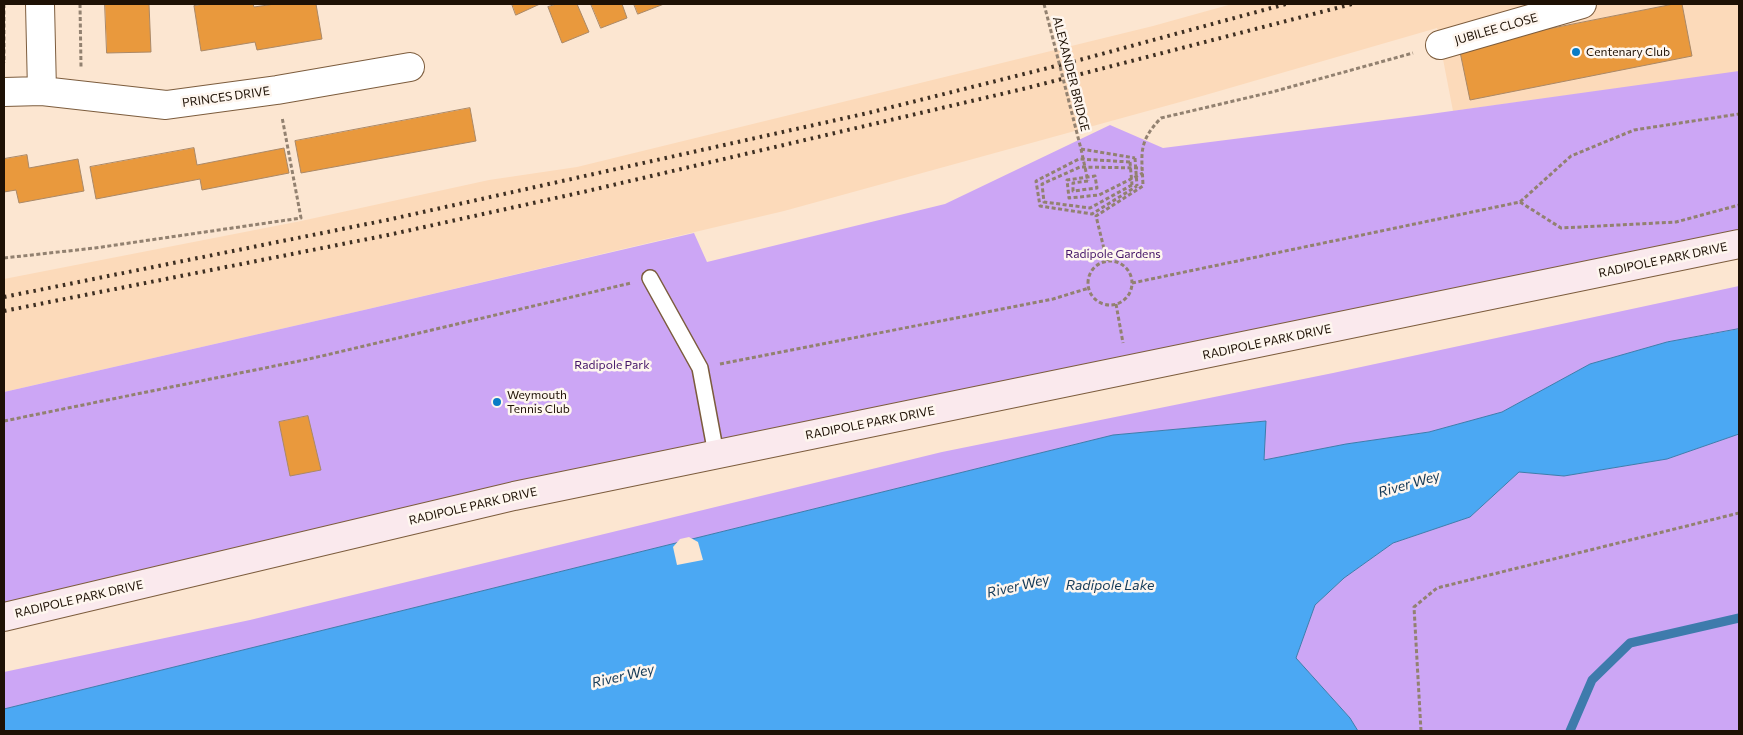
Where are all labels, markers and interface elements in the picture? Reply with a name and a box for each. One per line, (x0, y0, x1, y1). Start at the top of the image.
street label: JUBILEE CLOSE (1453, 10, 1539, 48)
street label: ALEXANDER BRIDGE (1050, 15, 1092, 133)
place label: Centenary Club (1586, 45, 1670, 59)
marker: Centenary Club (1570, 46, 1582, 58)
street label: PRINCES DRIVE (181, 84, 271, 110)
street label: RADIPOLE PARK DRIVE (1597, 239, 1729, 281)
park label: Radipole Gardens (1065, 247, 1161, 261)
street label: RADIPOLE PARK DRIVE (1201, 321, 1333, 363)
park label: Radipole Park (574, 358, 650, 372)
place label: Weymouth Tennis Club (507, 388, 570, 416)
marker: Weymouth Tennis Club (491, 396, 503, 408)
street label: RADIPOLE PARK DRIVE (804, 403, 936, 443)
water label: River Wey (1376, 467, 1442, 501)
street label: RADIPOLE PARK DRIVE (407, 484, 539, 528)
water label: River Wey (985, 571, 1051, 601)
street label: RADIPOLE PARK DRIVE (13, 577, 145, 621)
water label: Radipole Lake (1066, 577, 1154, 593)
water label: River Wey (590, 661, 656, 691)

